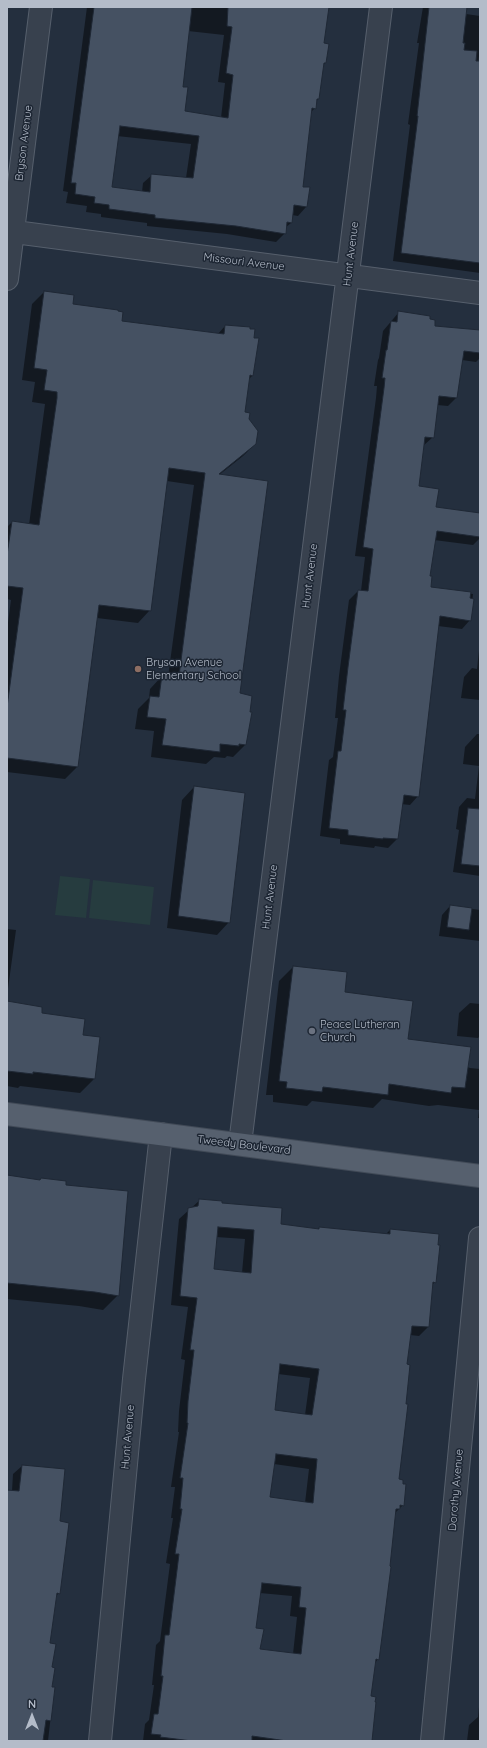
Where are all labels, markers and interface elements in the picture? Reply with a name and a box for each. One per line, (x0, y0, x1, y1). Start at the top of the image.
street label: Bryson Avenue (13, 104, 35, 182)
street label: Hunt Avenue (340, 221, 362, 287)
street label: Missouri Avenue (203, 250, 285, 274)
street label: Hunt Avenue (299, 543, 321, 609)
place label: Bryson Avenue Elementary School (146, 656, 241, 682)
marker: Bryson Avenue Elementary School (133, 664, 143, 674)
street label: Hunt Avenue (259, 864, 281, 930)
place label: Peace Lutheran Church (320, 1018, 400, 1044)
marker: Peace Lutheran Church (307, 1026, 317, 1036)
street label: Tweedy Boulevard (197, 1133, 291, 1157)
street label: Hunt Avenue (119, 1404, 137, 1470)
street label: Dorothy Avenue (446, 1449, 466, 1531)
north arrow (12, 1696, 52, 1736)
text: N (28, 1697, 36, 1711)

